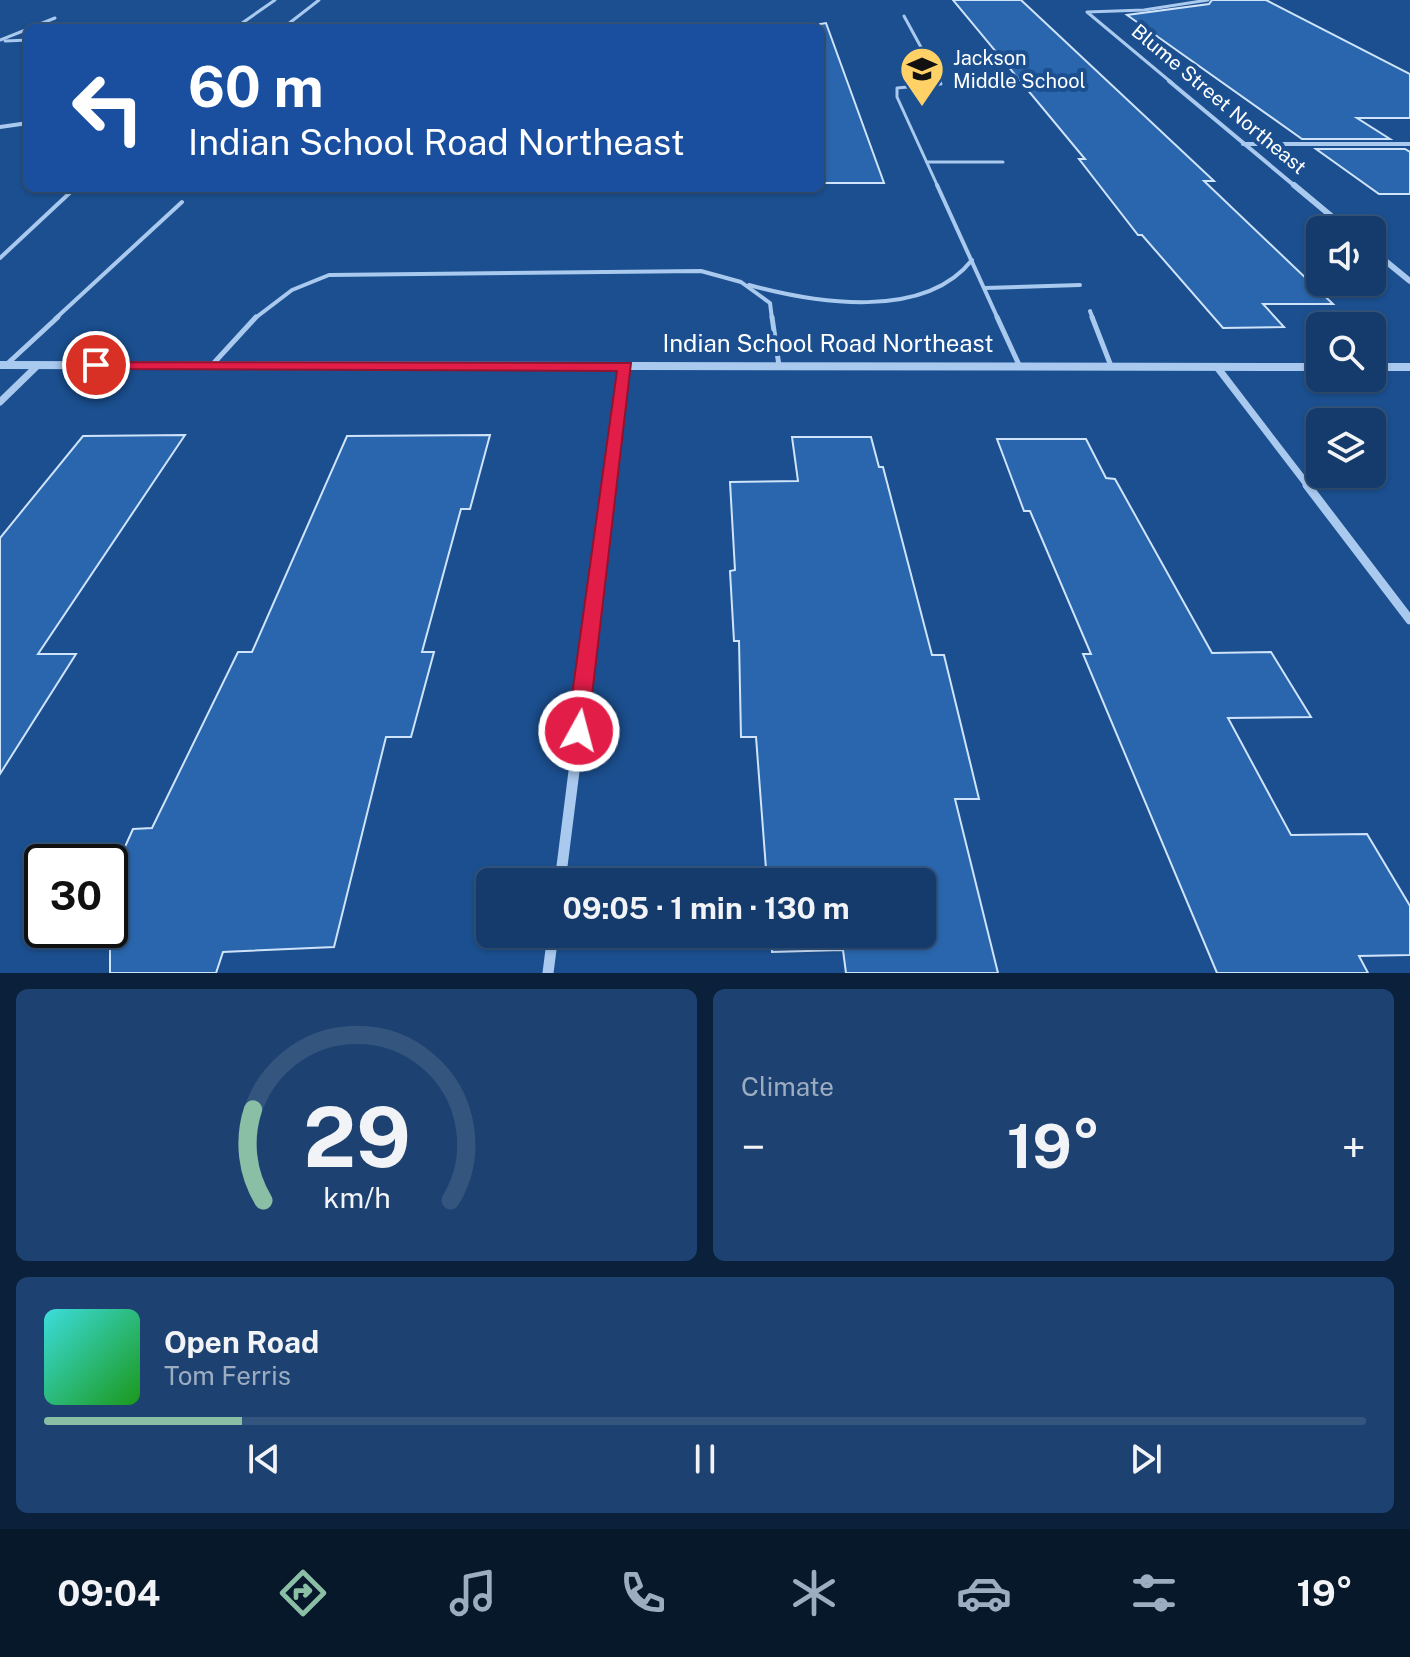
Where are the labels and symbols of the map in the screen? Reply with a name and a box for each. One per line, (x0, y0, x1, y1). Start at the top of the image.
street label: Blume Street Northeast (1127, 19, 1311, 179)
school or university icon: Jackson Middle School (898, 45, 946, 108)
place label: Jackson Middle School (953, 46, 1086, 93)
street label: Indian School Road Northeast (662, 329, 994, 357)
pin (62, 331, 130, 399)
position arrow (537, 689, 621, 773)
speed limit sign: 30 (24, 844, 128, 948)

